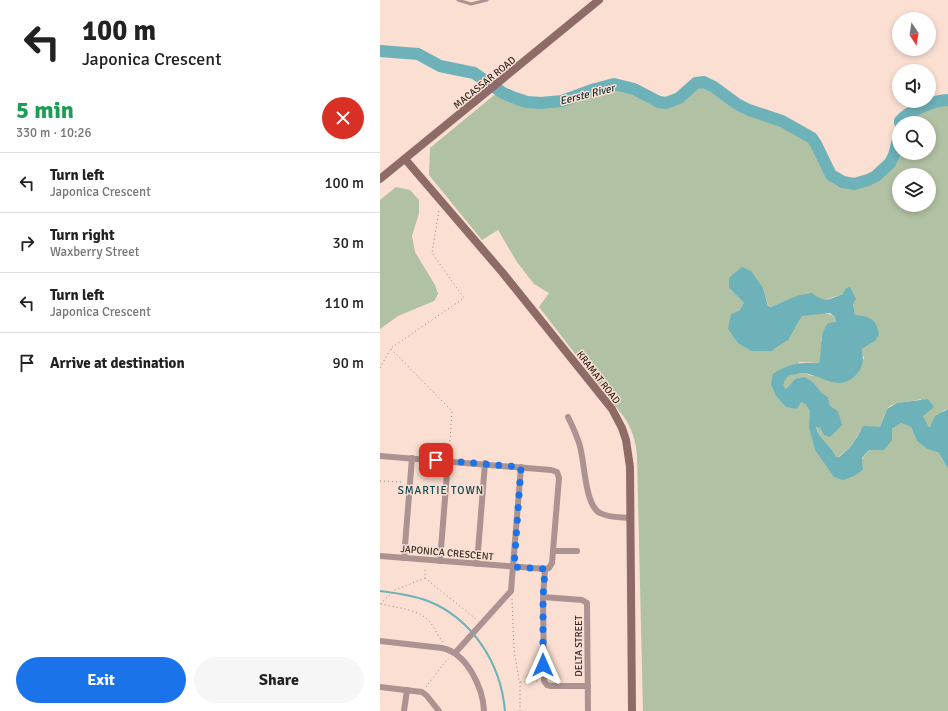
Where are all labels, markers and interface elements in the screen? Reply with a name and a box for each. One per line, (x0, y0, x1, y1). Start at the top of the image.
north arrow (892, 12, 936, 56)
map controls (892, 12, 936, 212)
text: 100 m (82, 14, 156, 48)
icon: left (16, 16, 68, 68)
text: Japonica Crescent (82, 48, 221, 70)
street label: MACASSAR ROAD (451, 54, 518, 112)
button: sound (892, 64, 936, 108)
water label: Eerste River (558, 81, 618, 108)
text: 5 min (16, 95, 74, 125)
button: close (322, 97, 364, 139)
button: search (892, 116, 936, 160)
text: 330 m · 10:26 (16, 125, 92, 141)
text: Turn left (50, 166, 104, 184)
button: layers (892, 168, 936, 212)
icon: left (16, 172, 38, 194)
text: 100 m (324, 174, 364, 192)
text: Japonica Crescent (50, 184, 151, 200)
text: Turn right (50, 226, 115, 244)
icon: right (16, 232, 38, 254)
text: 30 m (333, 234, 364, 252)
text: Waxberry Street (50, 244, 139, 260)
text: Turn left (50, 286, 104, 304)
icon: left (16, 292, 38, 314)
text: 110 m (324, 294, 364, 312)
text: Japonica Crescent (50, 304, 151, 320)
street label: KRAMAT ROAD (574, 349, 623, 406)
icon: arrive (16, 352, 38, 374)
text: Arrive at destination (50, 354, 185, 372)
text: 90 m (333, 354, 364, 372)
pin (419, 443, 453, 477)
icon: arrive (425, 449, 447, 471)
district label: SMARTIE TOWN (398, 484, 484, 497)
street label: JAPONICA CRESCENT (400, 543, 494, 563)
street label: DELTA STREET (573, 615, 585, 677)
position arrow (522, 644, 564, 686)
button: Exit (16, 657, 186, 703)
button: Share (194, 657, 364, 703)

